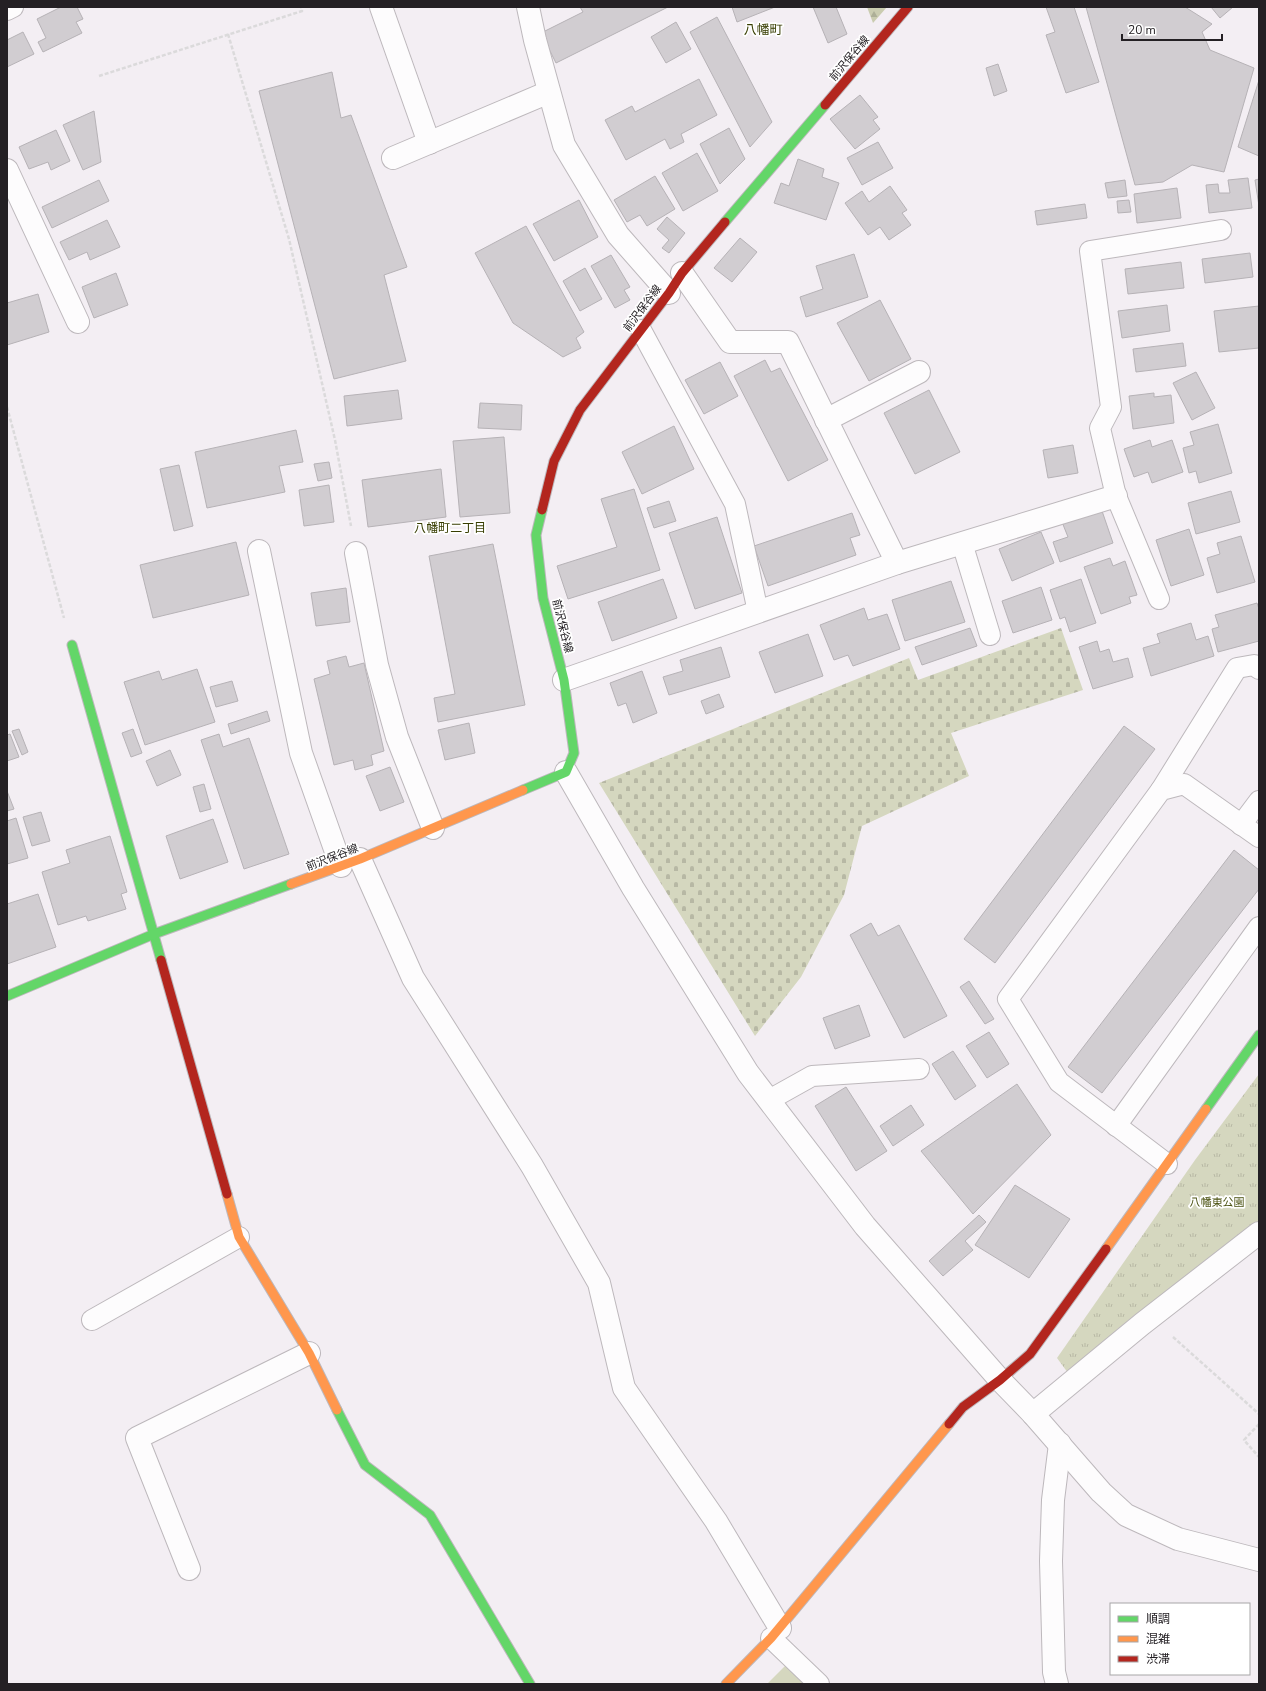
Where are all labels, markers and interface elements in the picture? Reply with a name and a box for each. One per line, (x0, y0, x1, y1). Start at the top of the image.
scale bar (1122, 16, 1222, 42)
district label: 八幡町 (743, 21, 783, 39)
text: 20 m (1128, 22, 1156, 38)
street label: 前沢保谷線 (826, 32, 873, 84)
street label: 前沢保谷線 (620, 282, 665, 335)
district label: 八幡町二丁目 (414, 520, 486, 536)
street label: 前沢保谷線 (549, 598, 576, 655)
street label: 前沢保谷線 (304, 841, 361, 874)
park label: 八幡東公園 (1190, 1195, 1245, 1210)
legend (1110, 1603, 1250, 1675)
text: 順調 (1146, 1611, 1170, 1627)
text: 混雑 (1146, 1631, 1170, 1647)
text: 渋滞 (1146, 1651, 1170, 1667)

